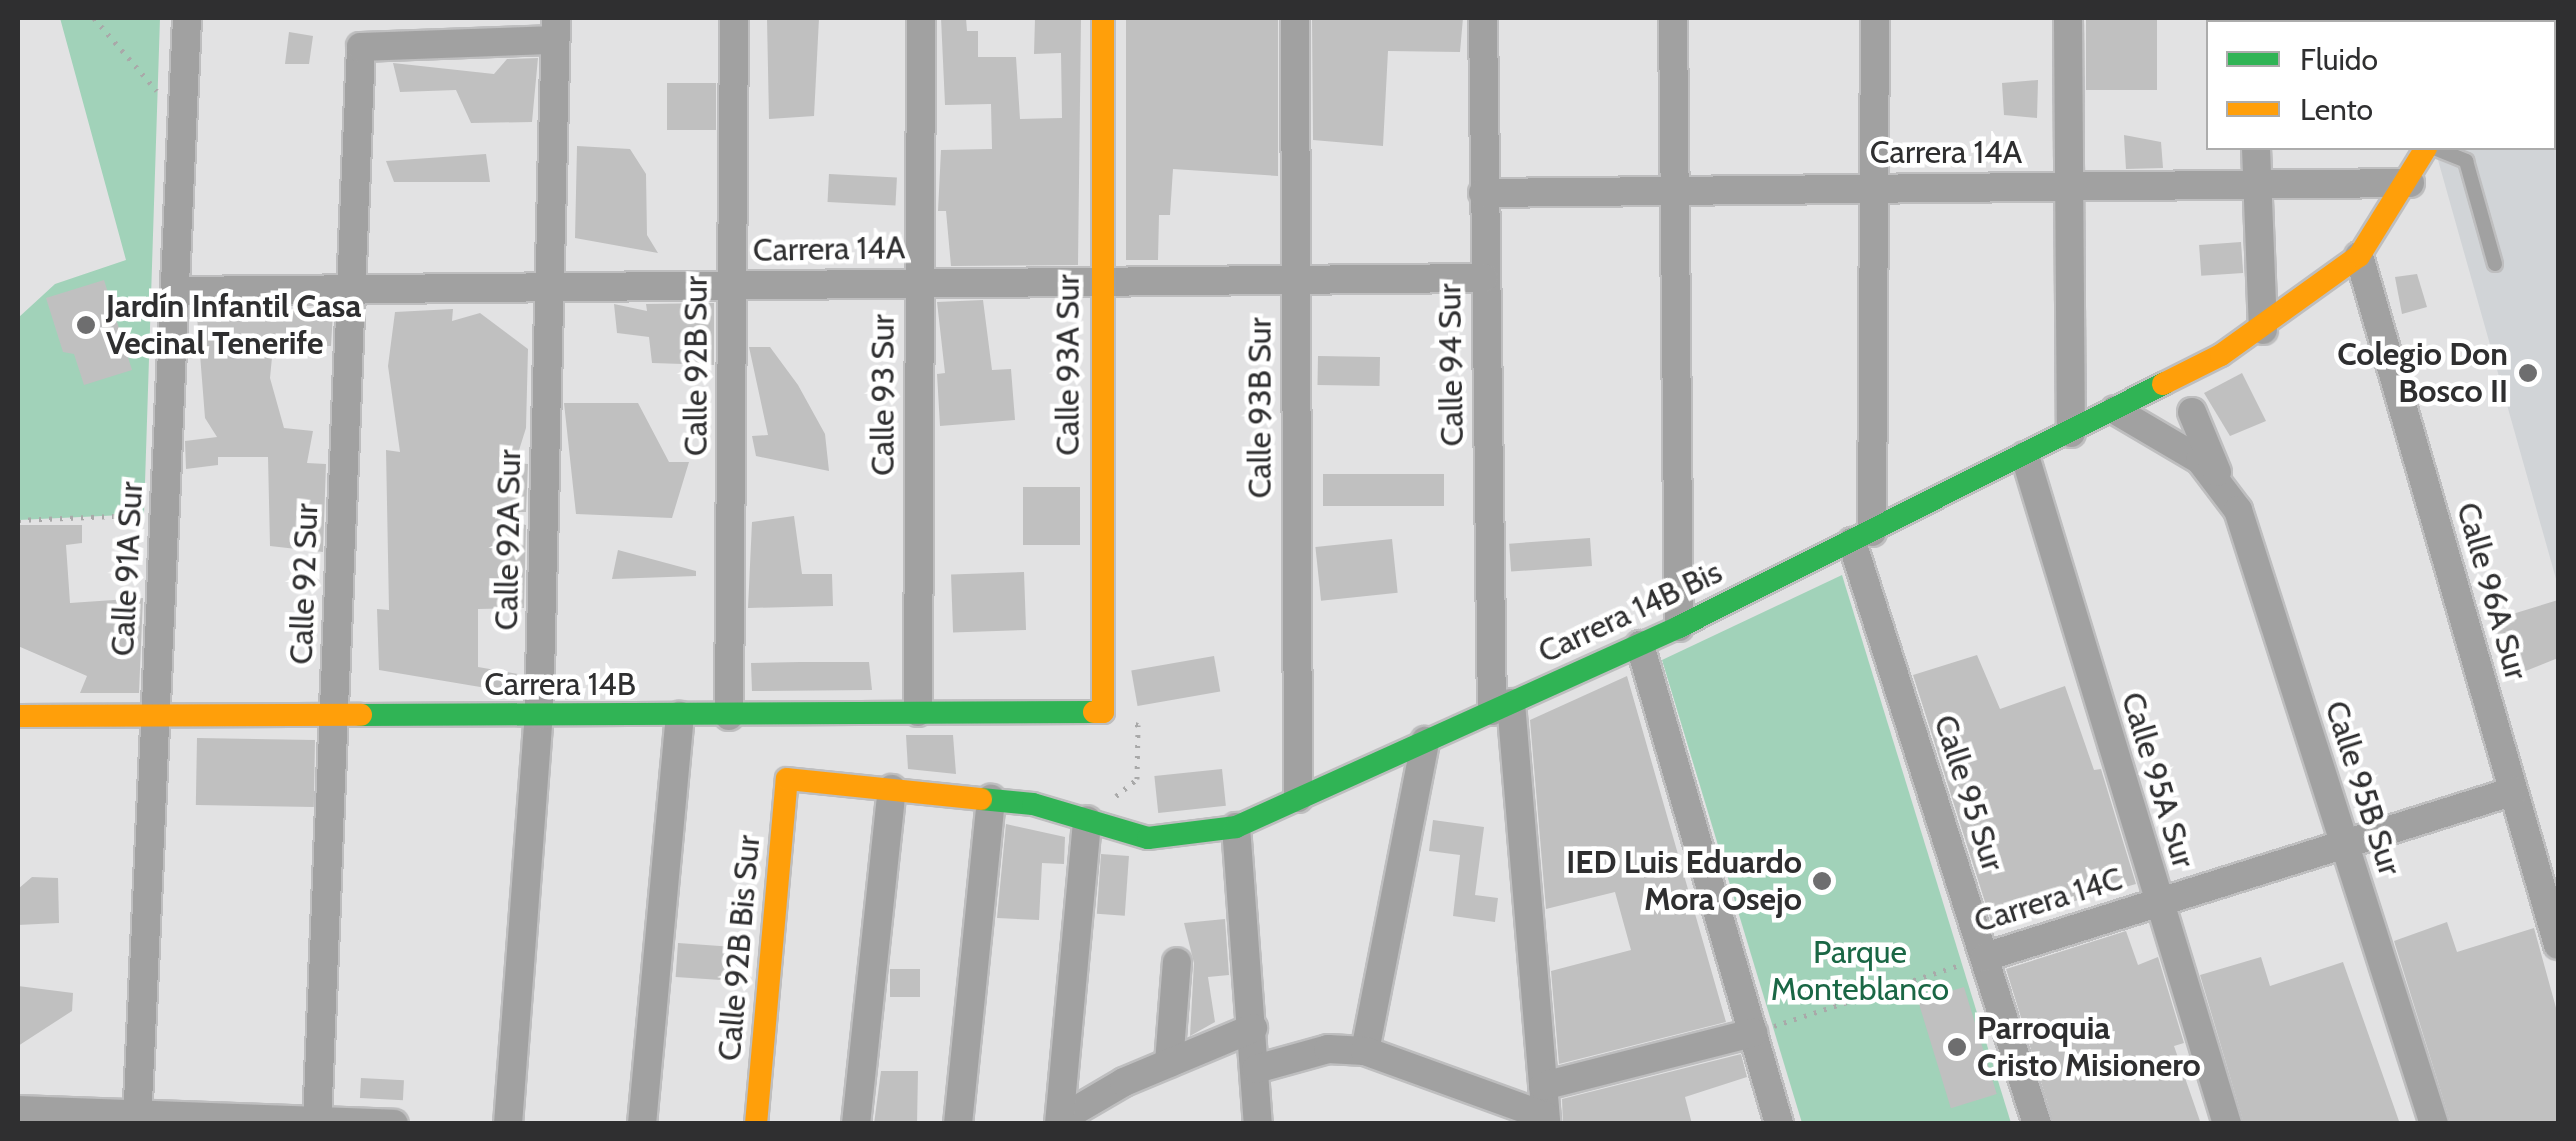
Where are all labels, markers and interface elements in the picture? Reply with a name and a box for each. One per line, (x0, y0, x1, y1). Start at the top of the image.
legend (2206, 20, 2556, 150)
text: Fluido (2300, 41, 2378, 78)
text: Lento (2300, 91, 2373, 128)
street label: Carrera 14A (1870, 133, 2022, 171)
street label: Carrera 14A (753, 228, 905, 270)
street label: Calle 93A Sur (1049, 274, 1087, 456)
street label: Calle 92B Sur (677, 276, 715, 456)
street label: Calle 94 Sur (1430, 283, 1472, 447)
place label: Jardín Infantil Casa Vecinal Tenerife (106, 288, 361, 363)
marker: Jardín Infantil Casa Vecinal Tenerife (75, 314, 97, 336)
street label: Calle 93 Sur (864, 314, 902, 476)
street label: Calle 93B Sur (1241, 318, 1279, 498)
place label: Colegio Don Bosco II (2337, 336, 2508, 411)
marker: Colegio Don Bosco II (2517, 362, 2539, 384)
street label: Calle 92A Sur (487, 449, 529, 631)
street label: Calle 91A Sur (103, 481, 151, 657)
street label: Calle 96A Sur (2448, 498, 2536, 684)
street label: Calle 92 Sur (282, 503, 326, 665)
street label: Carrera 14B Bis (1532, 553, 1728, 671)
street label: Carrera 14B (484, 665, 636, 703)
street label: Calle 95A Sur (2113, 688, 2203, 872)
street label: Calle 95B Sur (2317, 696, 2409, 880)
street label: Calle 95 Sur (1926, 710, 2012, 876)
street label: Calle 92B Bis Sur (710, 834, 768, 1062)
place label: IED Luis Eduardo Mora Osejo (1566, 844, 1802, 919)
street label: Carrera 14C (1970, 859, 2126, 941)
marker: IED Luis Eduardo Mora Osejo (1811, 870, 1833, 892)
park label: Parque Monteblanco (1771, 934, 1949, 1009)
place label: Parroquia Cristo Misionero (1977, 1010, 2201, 1085)
marker: Parroquia Cristo Misionero (1946, 1036, 1968, 1058)

